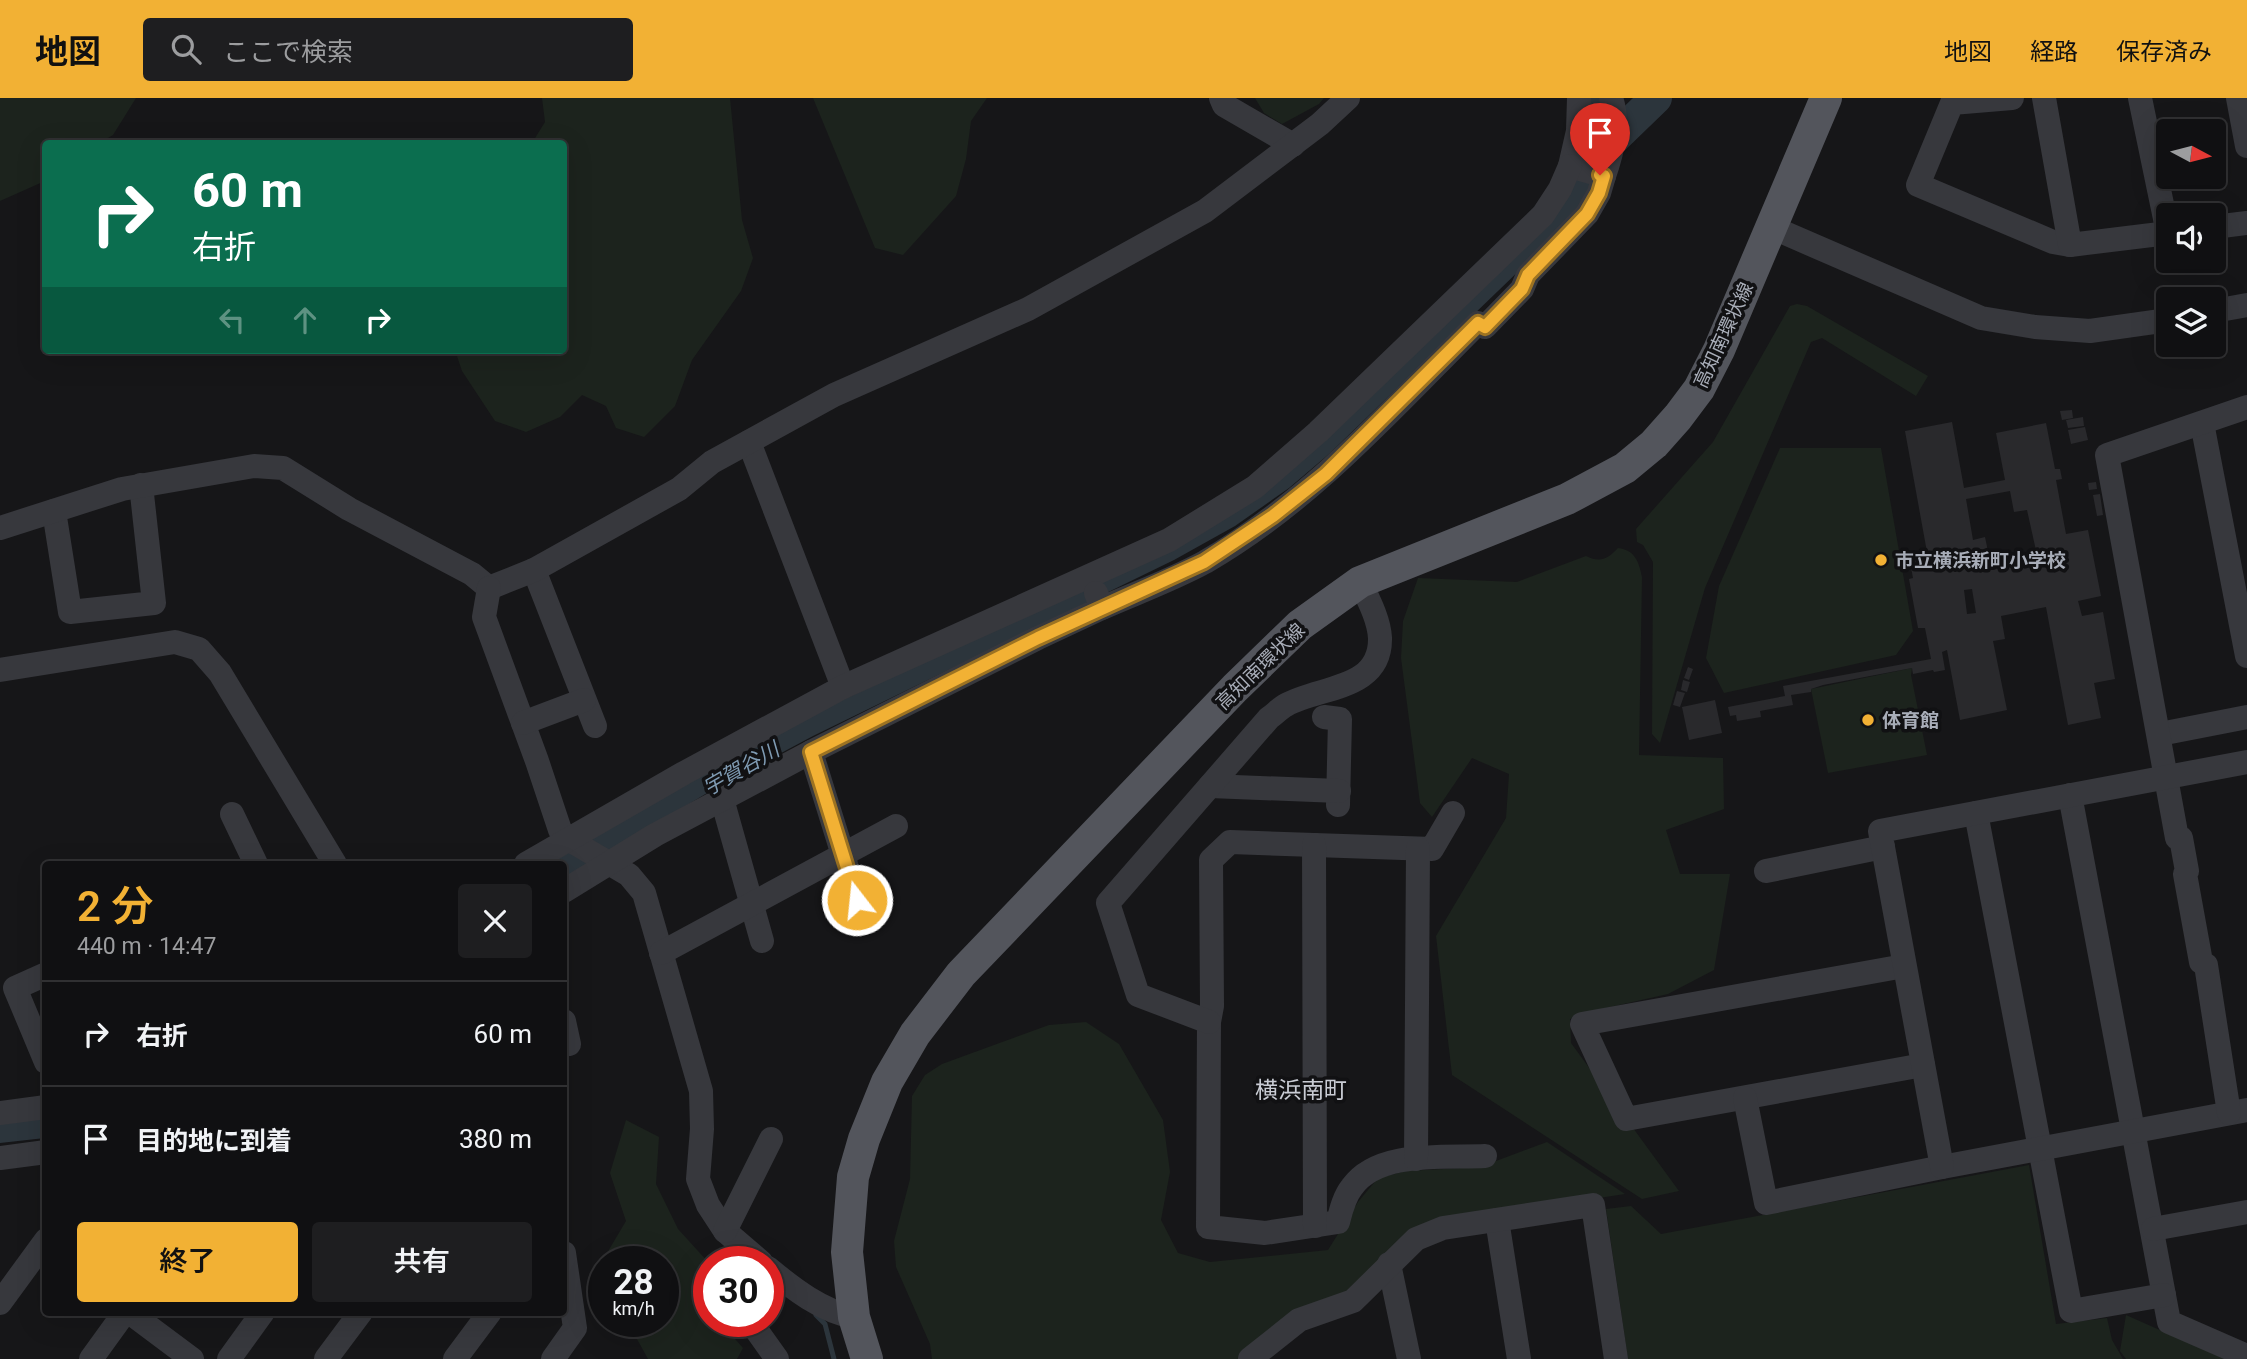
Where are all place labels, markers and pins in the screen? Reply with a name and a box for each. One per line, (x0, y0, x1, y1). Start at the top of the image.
pin (1570, 103, 1630, 175)
place label: 市立横浜新町小学校 (1895, 549, 2066, 572)
marker: 市立横浜新町小学校 (1873, 552, 1889, 568)
place label: 体育館 (1882, 709, 1939, 732)
marker: 体育館 (1860, 712, 1876, 728)

